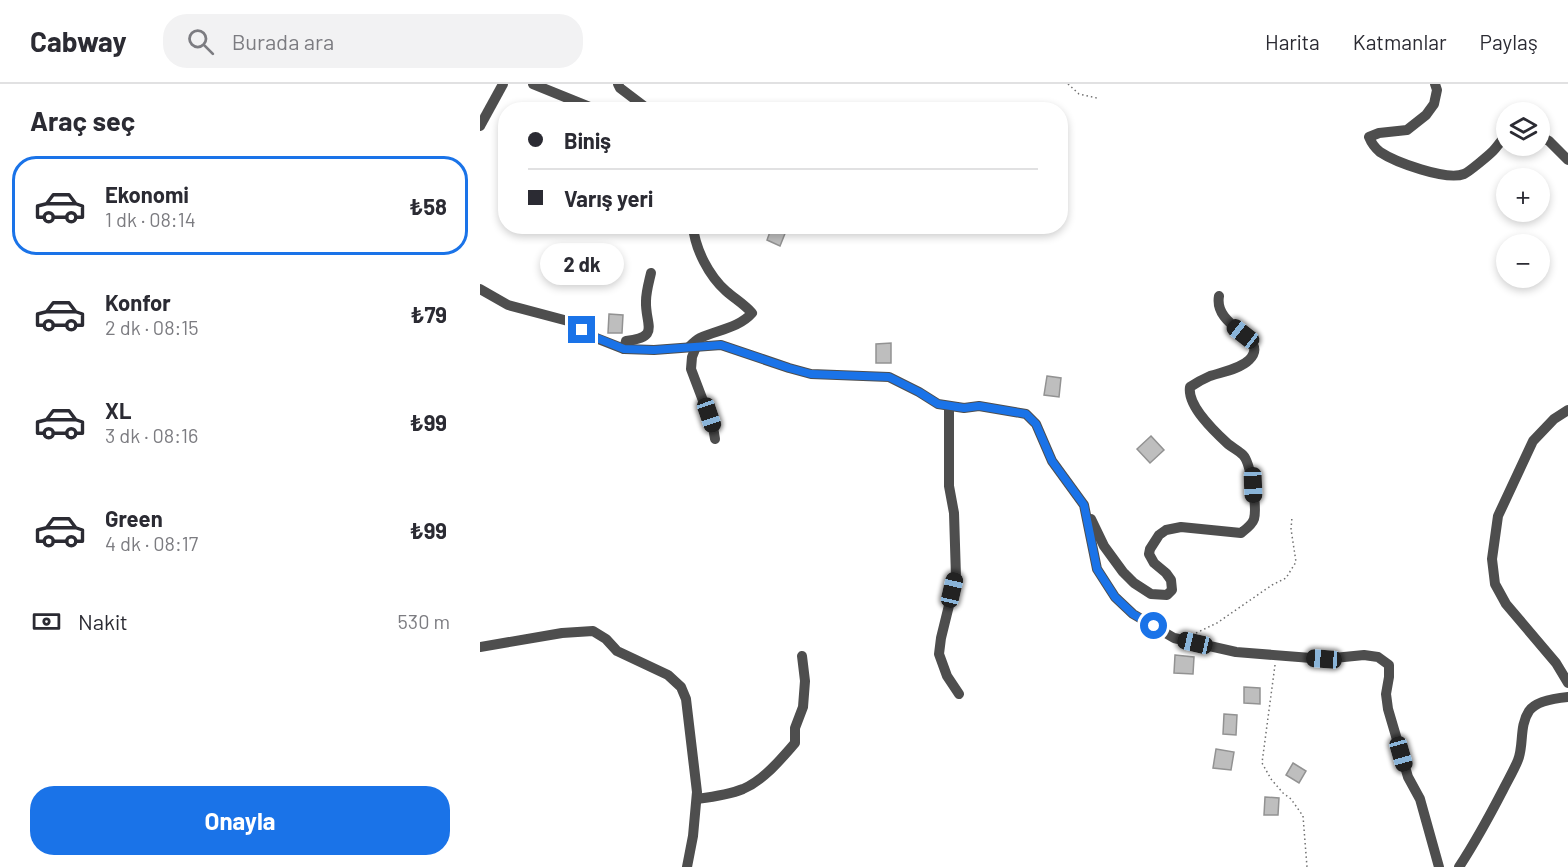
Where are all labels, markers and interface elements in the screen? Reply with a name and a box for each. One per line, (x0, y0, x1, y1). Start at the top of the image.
search box (163, 14, 583, 68)
text: Cabway (30, 24, 127, 58)
icon: search (184, 25, 217, 58)
text: Burada ara (232, 28, 334, 54)
text: Harita (1265, 29, 1320, 54)
text: Katmanlar (1353, 29, 1447, 54)
text: Paylaş (1480, 29, 1538, 54)
map controls (1496, 102, 1550, 288)
button: layers (1496, 102, 1550, 156)
text: Araç seç (30, 104, 135, 136)
text: Biniş (564, 127, 611, 153)
button: + (1496, 168, 1550, 222)
icon: car (33, 179, 87, 233)
text: Ekonomi (105, 181, 189, 207)
text: Varış yeri (564, 185, 653, 211)
text: ₺58 (409, 193, 447, 219)
text: 1 dk · 08:14 (105, 207, 196, 231)
button: − (1496, 234, 1550, 288)
callout: 2 dk (540, 243, 624, 285)
text: 2 dk (563, 252, 601, 276)
icon: car (33, 287, 87, 341)
text: Konfor (105, 289, 171, 315)
text: ₺79 (410, 301, 447, 327)
text: 2 dk · 08:15 (105, 315, 199, 339)
route end (568, 316, 595, 343)
car (1223, 316, 1263, 352)
icon: car (33, 395, 87, 449)
car (695, 395, 723, 435)
text: XL (105, 397, 131, 423)
text: ₺99 (409, 409, 447, 435)
text: 3 dk · 08:16 (105, 423, 198, 447)
car (1243, 467, 1263, 503)
icon: car (33, 503, 87, 557)
text: Green (105, 505, 163, 531)
text: ₺99 (409, 517, 447, 543)
text: 4 dk · 08:17 (105, 531, 198, 555)
car (939, 570, 965, 610)
icon: cash (30, 605, 63, 638)
text: Nakit (78, 608, 128, 634)
text: 530 m (398, 609, 450, 633)
route start (1140, 612, 1167, 639)
car (1175, 630, 1215, 656)
car (1305, 649, 1343, 669)
car (1387, 734, 1415, 774)
button: Onayla (30, 786, 450, 855)

